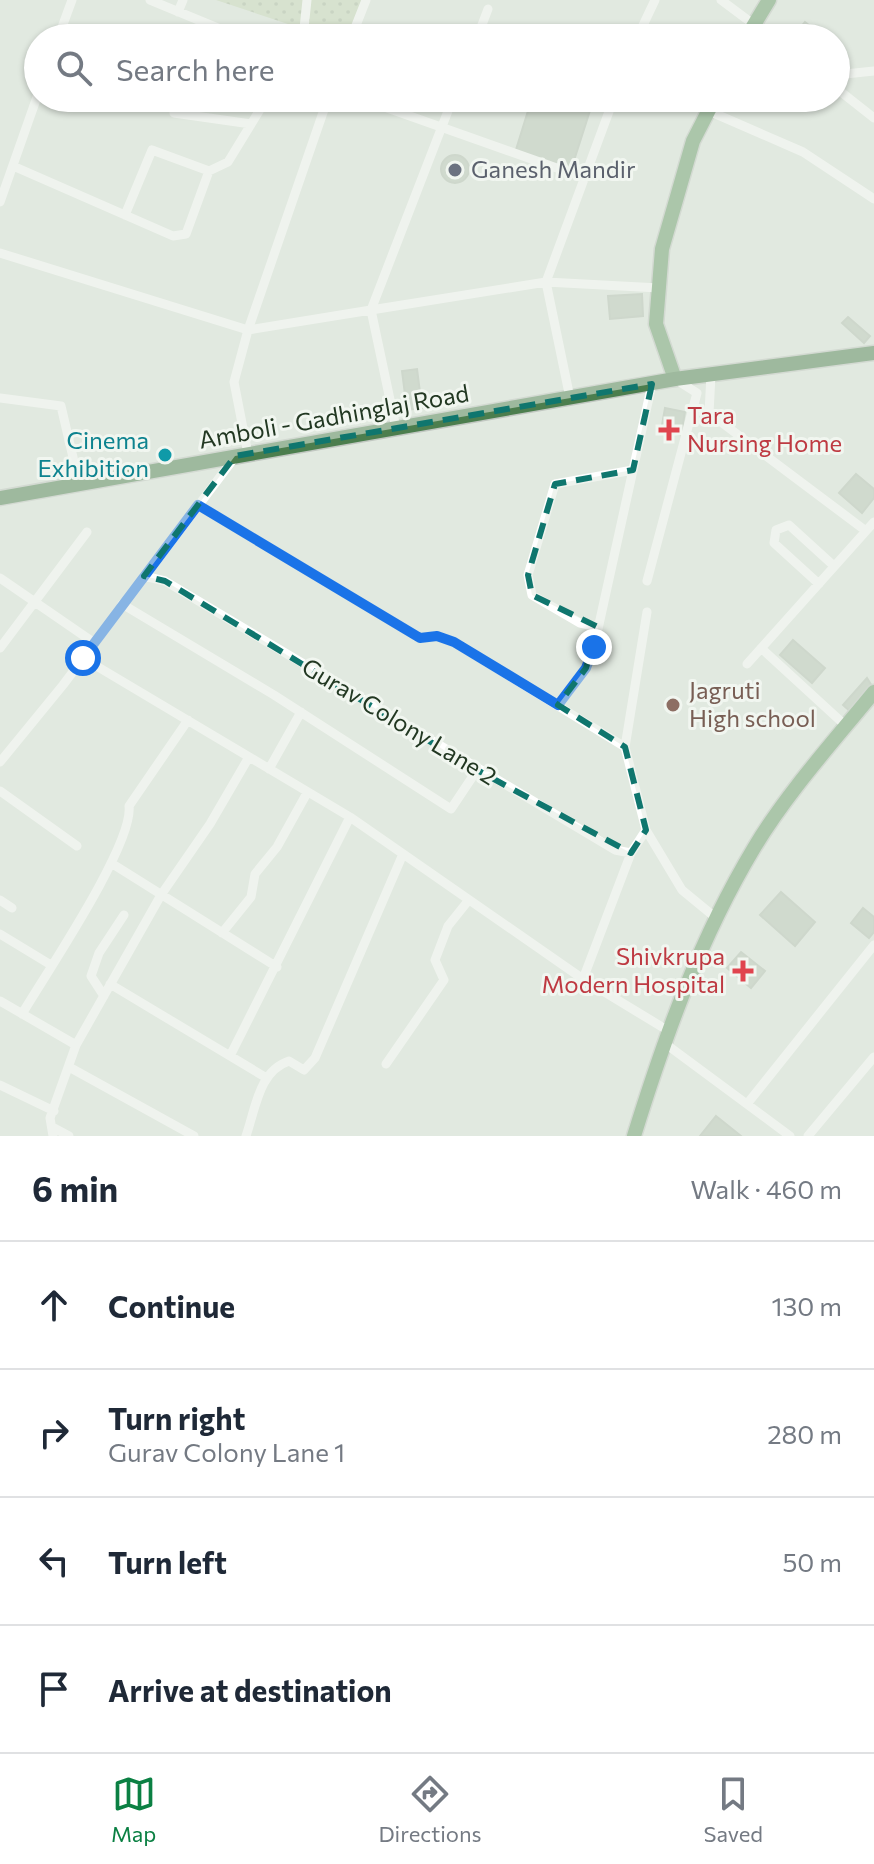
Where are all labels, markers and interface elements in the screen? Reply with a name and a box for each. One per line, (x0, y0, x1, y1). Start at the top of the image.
search box (24, 24, 850, 112)
icon: search (52, 46, 96, 90)
text: Search here (116, 50, 275, 87)
place label: Ganesh Mandir (471, 154, 636, 183)
marker: Ganesh Mandir (446, 161, 464, 179)
street label: Amboli - Gadhinglaj Road (196, 377, 471, 454)
place label: Tara Nursing Home (687, 400, 842, 457)
marker: Tara Nursing Home (658, 419, 680, 441)
place label: Cinema Exhibition (38, 425, 149, 482)
marker: Cinema Exhibition (156, 446, 174, 464)
route end (576, 629, 612, 665)
route start (65, 640, 101, 676)
street label: Gurav Colony Lane 2 (297, 651, 502, 790)
place label: Jagruti High school (689, 675, 816, 732)
marker: Jagruti High school (664, 696, 682, 714)
place label: Shivkrupa Modern Hospital (541, 941, 725, 998)
marker: Shivkrupa Modern Hospital (732, 960, 754, 982)
text: 6 min (32, 1167, 118, 1209)
text: Walk · 460 m (690, 1173, 842, 1204)
icon: ahead (32, 1283, 76, 1327)
text: Continue (108, 1287, 235, 1324)
text: 130 m (771, 1290, 842, 1321)
text: Turn right (108, 1399, 245, 1436)
icon: right (32, 1411, 76, 1455)
text: 280 m (767, 1418, 842, 1449)
text: Gurav Colony Lane 1 (108, 1436, 345, 1467)
icon: left (32, 1539, 76, 1583)
text: Turn left (108, 1543, 227, 1580)
text: 50 m (782, 1546, 842, 1577)
icon: arrive (32, 1667, 76, 1711)
text: Arrive at destination (108, 1671, 392, 1708)
tab: Map (111, 1772, 156, 1847)
tab: Directions (378, 1772, 482, 1847)
tab: Saved (704, 1772, 763, 1847)

